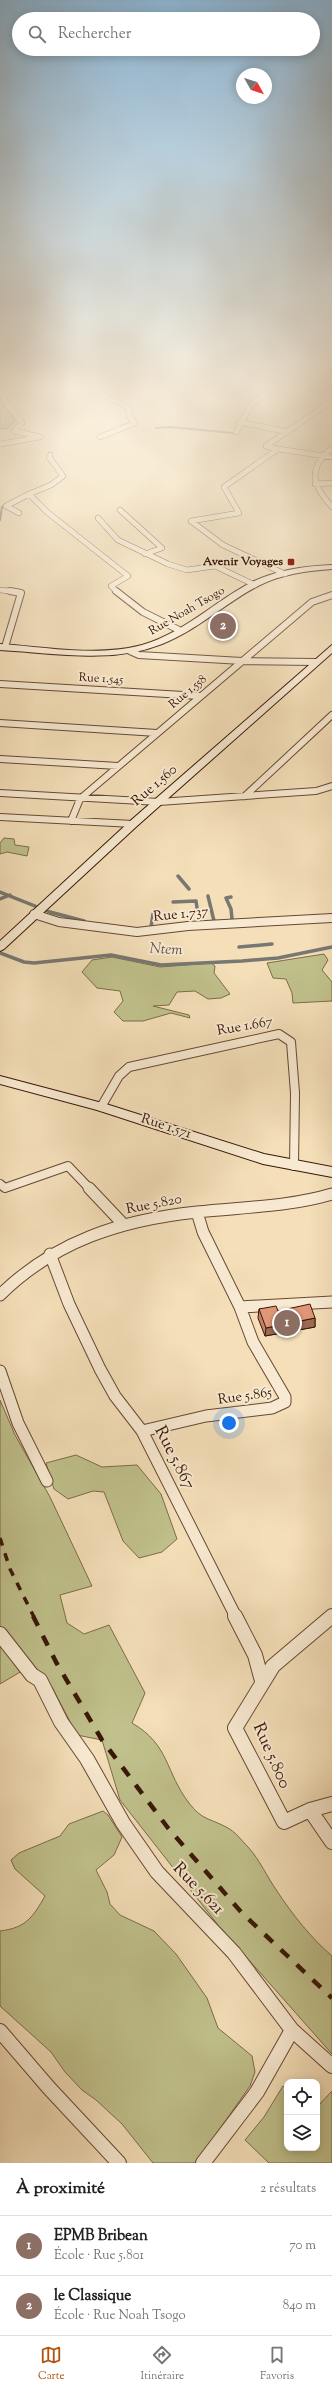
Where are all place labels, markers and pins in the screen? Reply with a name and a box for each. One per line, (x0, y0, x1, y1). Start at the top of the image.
place label: Avenir Voyages (202, 553, 283, 571)
marker: Avenir Voyages (286, 557, 296, 567)
pin: 2 (210, 611, 236, 641)
pin: 1 (274, 1308, 300, 1338)

